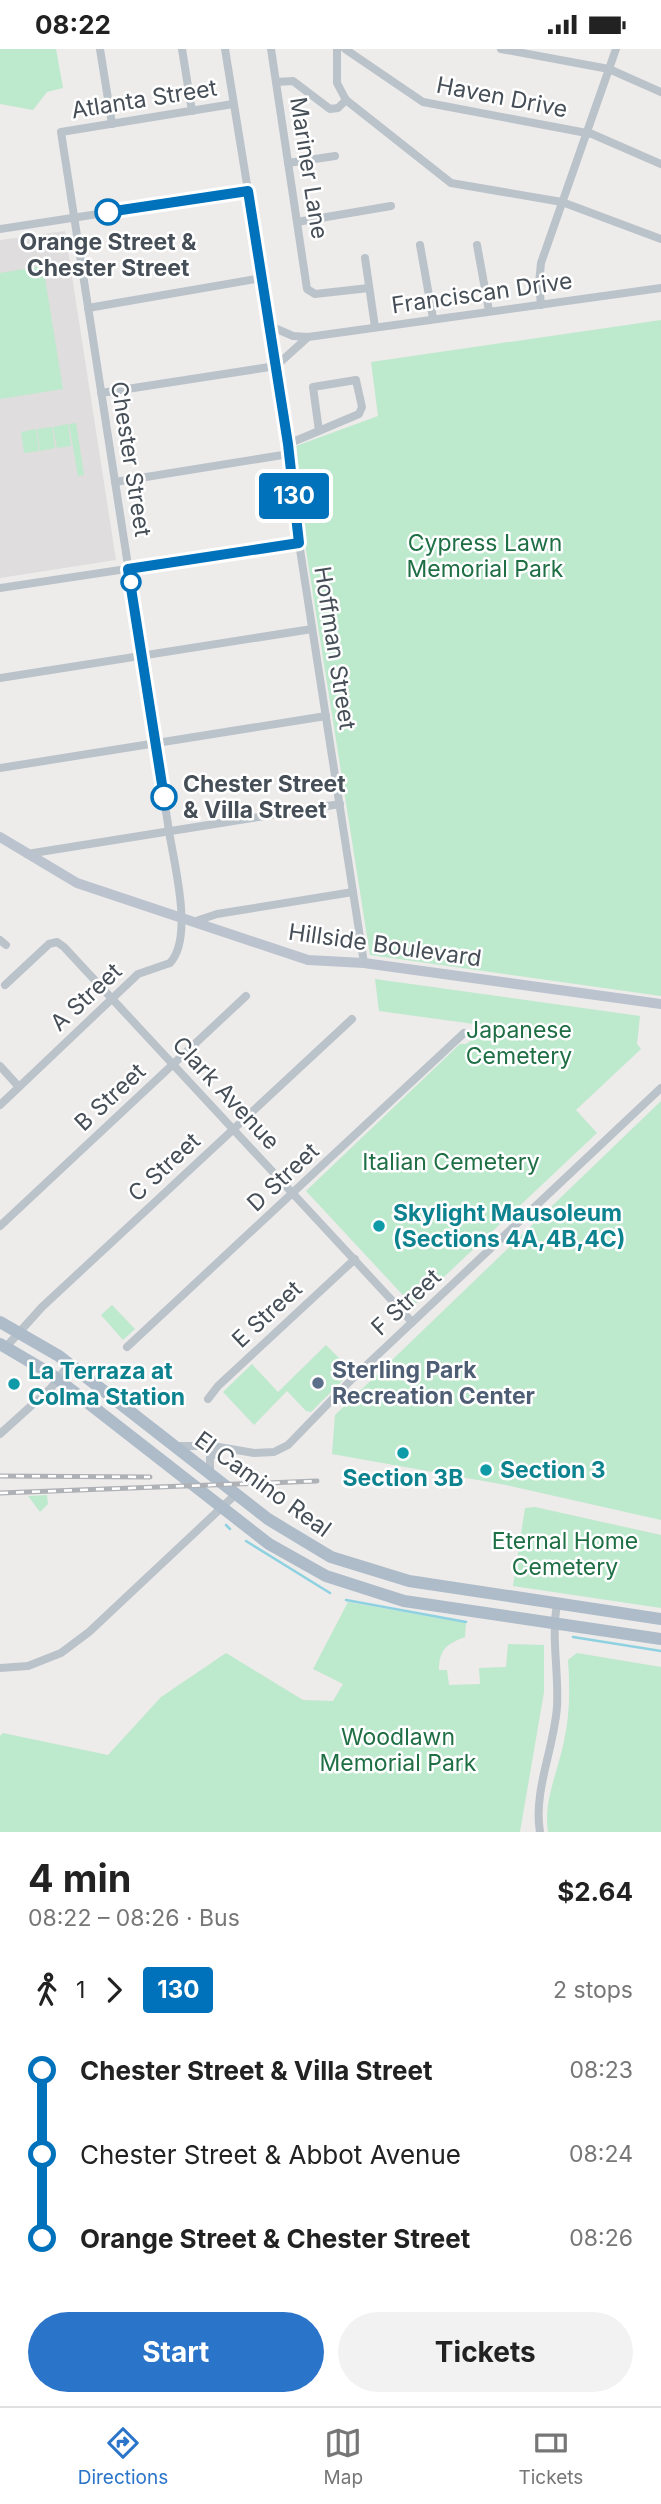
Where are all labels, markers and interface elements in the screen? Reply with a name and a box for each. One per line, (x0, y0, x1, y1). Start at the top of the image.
text: 08:22 (35, 9, 111, 40)
street label: Haven Drive (434, 71, 570, 123)
street label: Atlanta Street (69, 74, 219, 124)
street label: Mariner Lane (284, 95, 334, 241)
marker: Orange Street & Chester Street (95, 199, 121, 225)
place label: Orange Street & Chester Street (19, 228, 197, 282)
street label: Franciscan Drive (390, 266, 574, 320)
street label: Chester Street (105, 379, 157, 539)
line badge: 130 (254, 473, 334, 519)
text: 130 (273, 481, 315, 510)
park label: Cypress Lawn Memorial Park (407, 529, 564, 583)
street label: Hoffman Street (308, 564, 362, 732)
unlabelled marker (121, 572, 141, 592)
place label: Chester Street & Villa Street (183, 770, 346, 824)
marker: Chester Street & Villa Street (151, 784, 177, 810)
street label: Hillside Boulevard (287, 918, 483, 972)
street label: A Street (45, 957, 128, 1037)
park label: Japanese Cemetery (466, 1016, 572, 1070)
street label: Clark Avenue (167, 1031, 285, 1155)
street label: B Street (69, 1057, 151, 1137)
street label: C Street (122, 1126, 206, 1207)
street label: D Street (241, 1136, 325, 1217)
park label: Italian Cemetery (362, 1148, 540, 1176)
place label: Skylight Mausoleum (Sections 4A,4B,4C) (393, 1199, 625, 1253)
marker: Skylight Mausoleum (Sections 4A,4B,4C) (371, 1218, 387, 1234)
street label: F Street (365, 1262, 447, 1341)
street label: E Street (226, 1274, 308, 1353)
place label: Sterling Park Recreation Center (332, 1356, 535, 1410)
place label: La Terraza at Colma Station (28, 1357, 185, 1411)
marker: Sterling Park Recreation Center (310, 1375, 326, 1391)
marker: La Terraza at Colma Station (6, 1376, 22, 1392)
street label: El Camino Real (189, 1425, 337, 1543)
marker: Section 3B (395, 1445, 411, 1461)
place label: Section 3 (500, 1456, 606, 1484)
marker: Section 3 (478, 1462, 494, 1478)
place label: Section 3B (343, 1464, 463, 1492)
park label: Eternal Home Cemetery (492, 1527, 638, 1581)
park label: Woodlawn Memorial Park (320, 1723, 477, 1777)
text: 4 min (28, 1855, 131, 1901)
text: $2.64 (557, 1876, 633, 1907)
text: 08:22 – 08:26 · Bus (28, 1904, 240, 1932)
icon: walk (28, 1971, 66, 2009)
icon: forward (95, 1971, 133, 2009)
text: 130 (157, 1975, 199, 2004)
text: 1 (76, 1976, 85, 2004)
text: 2 stops (553, 1976, 633, 2004)
text: Chester Street & Villa Street (80, 2055, 433, 2086)
text: 08:23 (569, 2056, 633, 2084)
text: Chester Street & Abbot Avenue (80, 2139, 461, 2170)
text: 08:24 (569, 2140, 633, 2168)
text: Orange Street & Chester Street (80, 2223, 470, 2254)
text: 08:26 (569, 2224, 633, 2252)
button: Start (28, 2312, 324, 2392)
button: Tickets (338, 2312, 633, 2392)
tab: Directions (78, 2424, 168, 2489)
tab: Map (324, 2424, 363, 2489)
tab: Tickets (518, 2424, 583, 2489)

